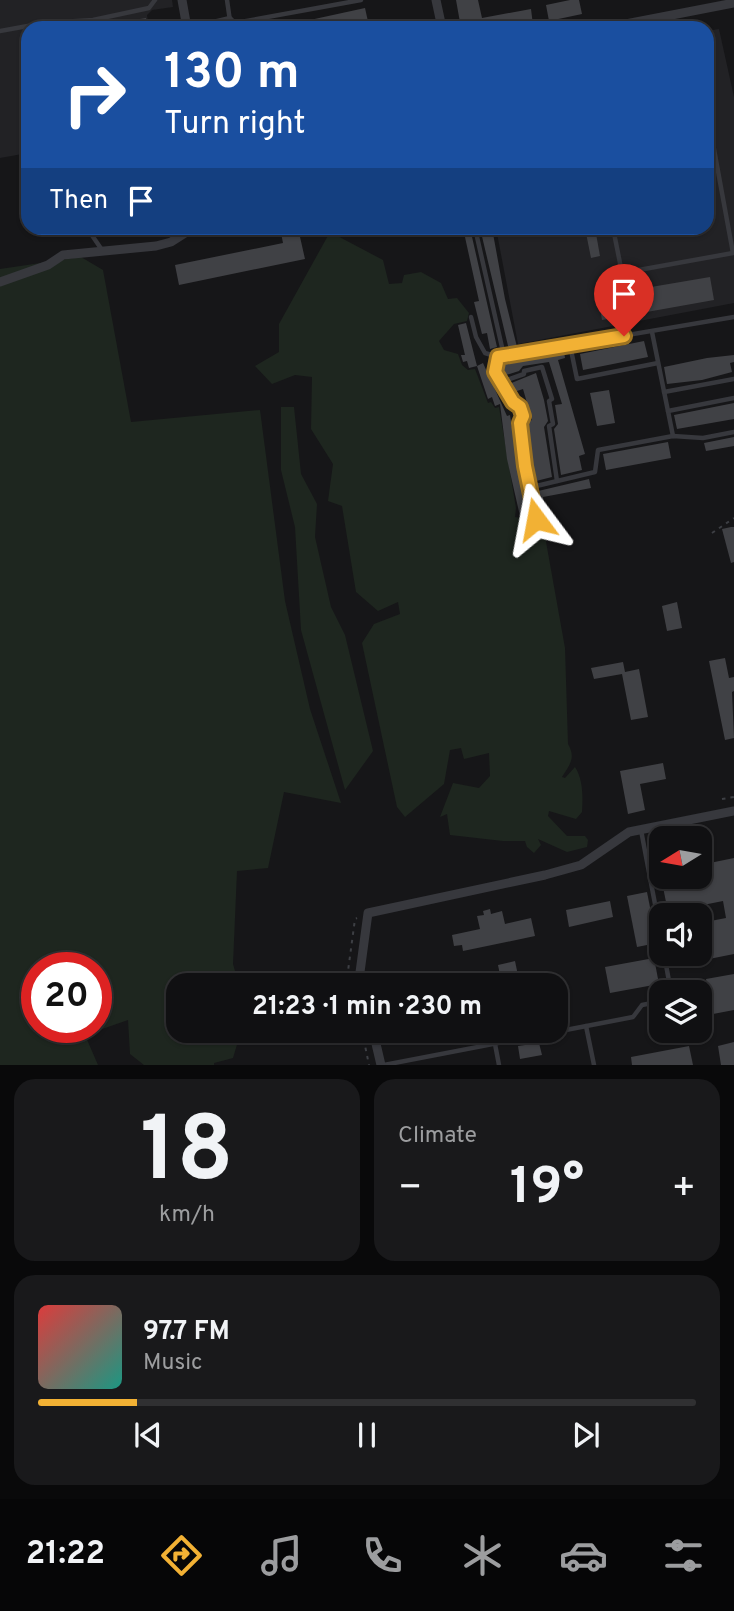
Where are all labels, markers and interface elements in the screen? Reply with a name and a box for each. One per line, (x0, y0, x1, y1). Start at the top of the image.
text: 130 m (164, 44, 300, 106)
icon: right (49, 49, 140, 140)
text: Turn right (164, 105, 306, 145)
icon: arrive (122, 182, 160, 220)
text: Then (49, 185, 108, 218)
pin (594, 264, 654, 336)
icon: arrive (605, 275, 643, 313)
position arrow (499, 482, 573, 556)
north arrow (649, 826, 712, 889)
map controls (649, 826, 712, 1043)
button: sound (649, 903, 712, 966)
speed limit sign: 20 (21, 952, 112, 1043)
button: layers (649, 980, 712, 1043)
text: 21:23 · 1 min · 230 m (252, 991, 482, 1024)
text: 18 (140, 1098, 234, 1213)
text: Climate (398, 1122, 477, 1151)
text: 19° (510, 1156, 584, 1222)
text: − (398, 1165, 423, 1214)
text: + (671, 1165, 696, 1214)
text: km/h (159, 1201, 215, 1230)
text: 97.7 FM (143, 1316, 230, 1349)
text: Music (143, 1349, 203, 1378)
icon: previous (129, 1416, 167, 1454)
icon: pause (348, 1416, 386, 1454)
icon: next (567, 1416, 605, 1454)
icon: directions (157, 1531, 206, 1580)
icon: music (257, 1531, 306, 1580)
icon: phone (358, 1531, 407, 1580)
icon: climate (458, 1531, 507, 1580)
icon: car (559, 1531, 608, 1580)
icon: filters (659, 1531, 708, 1580)
text: 21:22 (26, 1535, 105, 1575)

